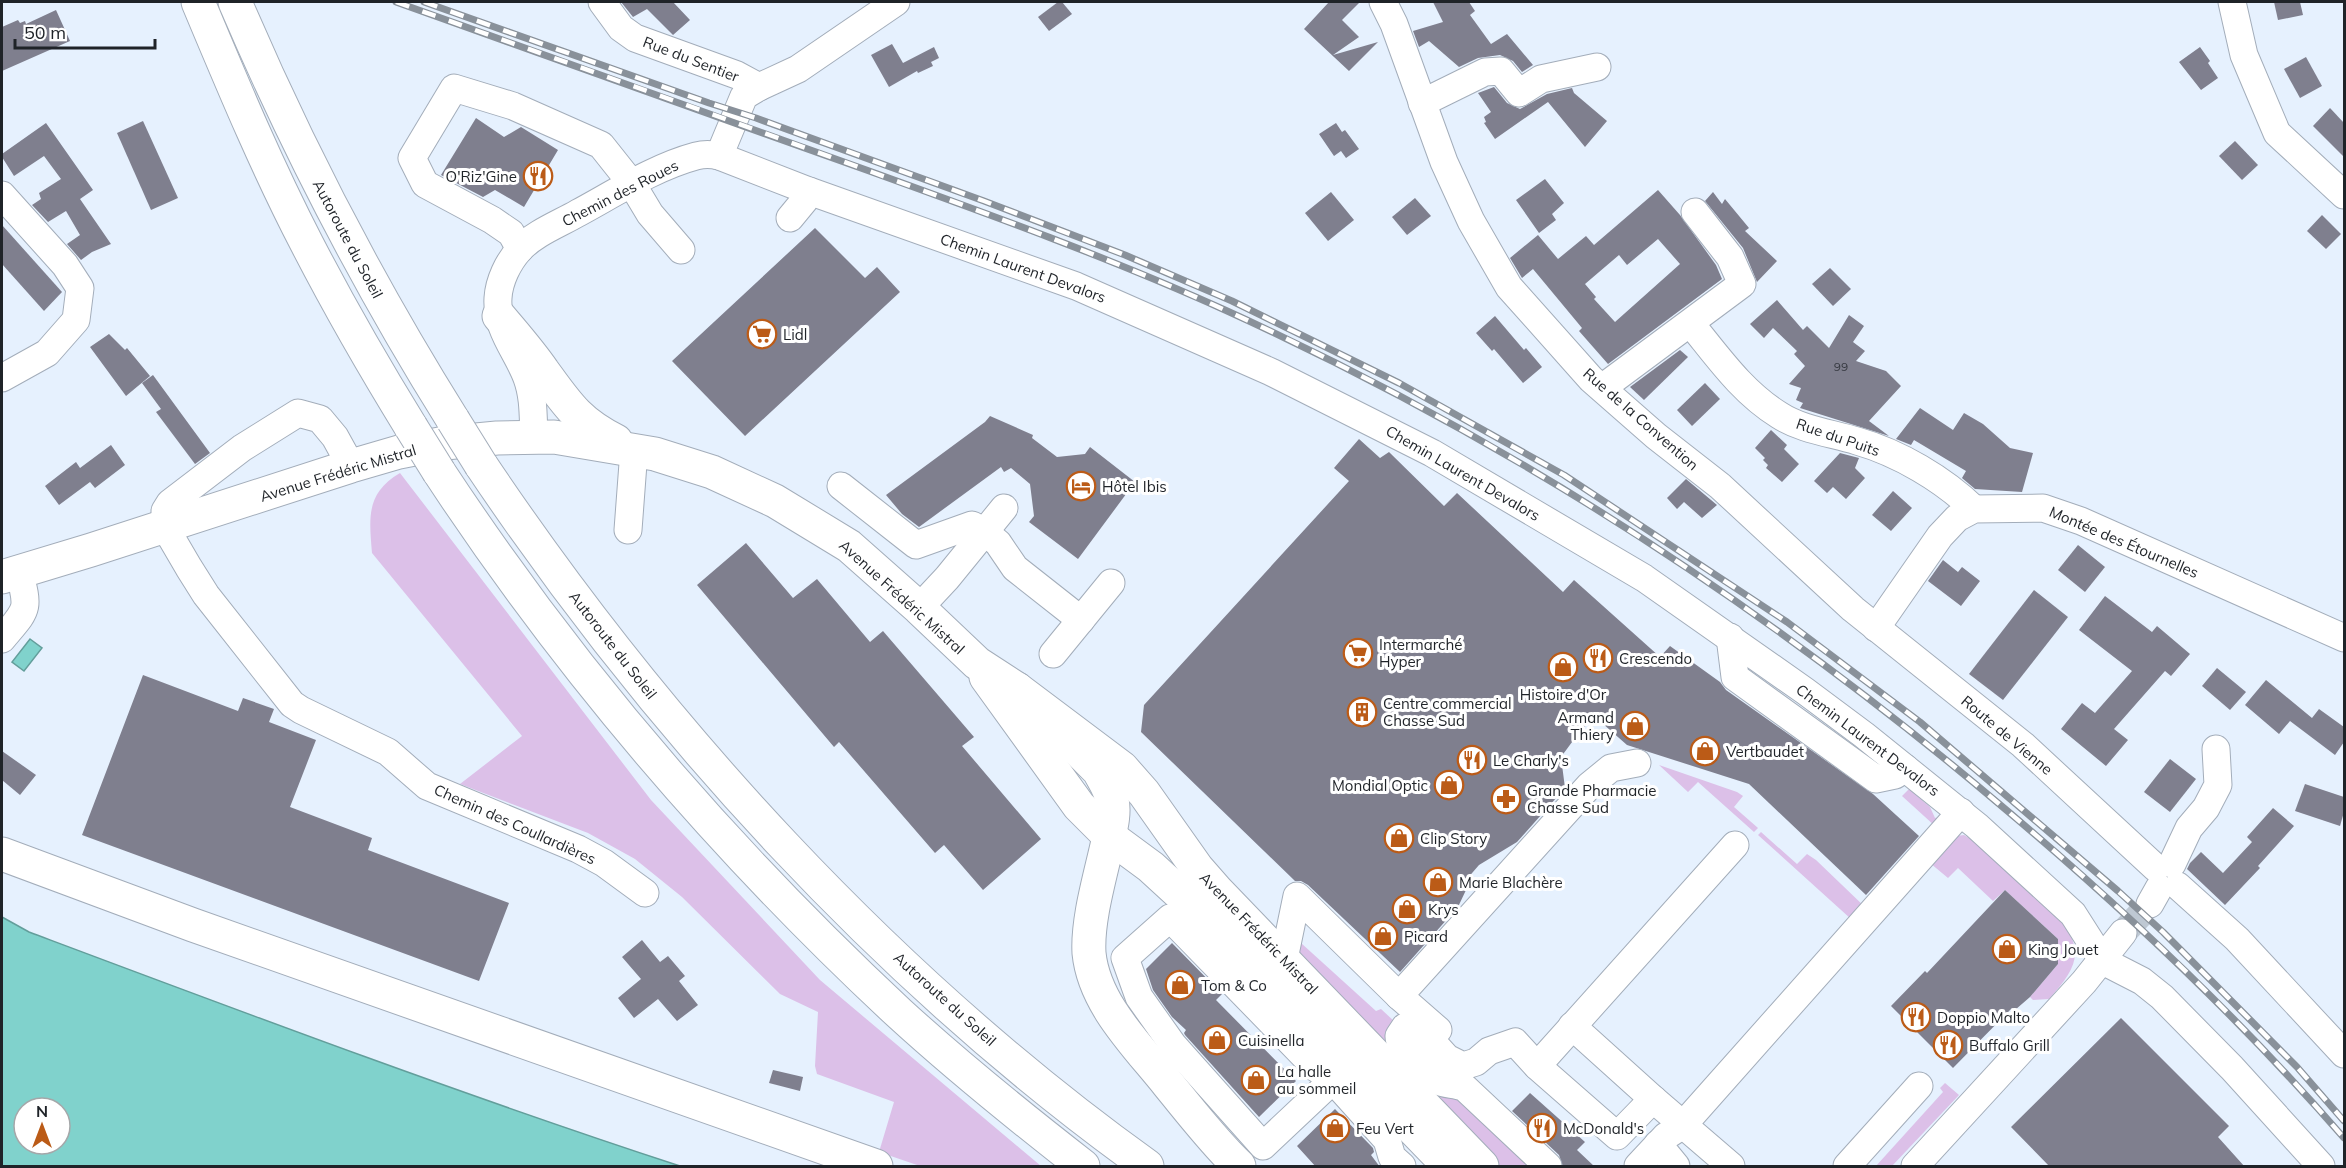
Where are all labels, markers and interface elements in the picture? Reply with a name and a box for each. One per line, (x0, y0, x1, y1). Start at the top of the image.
scale bar (15, 12, 154, 50)
text: 50 m (24, 21, 66, 44)
street label: Rue du Sentier (640, 32, 742, 86)
street label: Chemin des Roues (559, 155, 681, 231)
restaurant icon: O'Riz'Gine (522, 160, 554, 192)
place label: O'Riz'Gine (446, 167, 517, 186)
street label: Autoroute du Soleil (309, 176, 387, 302)
street label: Chemin Laurent Devalors (938, 229, 1108, 307)
supermarket icon: Lidl (746, 318, 778, 350)
place label: Lidl (783, 325, 807, 344)
house number: 99 (1834, 359, 1848, 374)
street label: Rue de la Convention (1579, 364, 1703, 474)
street label: Rue du Puits (1794, 414, 1882, 460)
street label: Chemin Laurent Devalors (1382, 421, 1544, 525)
street label: Avenue Frédéric Mistral (258, 440, 418, 506)
hotel icon: Hôtel Ibis (1065, 470, 1097, 502)
place label: Hôtel Ibis (1102, 477, 1167, 496)
street label: Montée des Étournelles (2046, 502, 2202, 582)
street label: Avenue Frédéric Mistral (835, 536, 969, 658)
street label: Autoroute du Soleil (565, 587, 661, 703)
place label: Intermarché Hyper (1379, 635, 1462, 671)
supermarket icon: Intermarché Hyper (1342, 637, 1374, 669)
restaurant icon: Crescendo (1582, 642, 1614, 674)
place label: Crescendo (1619, 649, 1692, 668)
shop icon: Histoire d'Or (1547, 651, 1579, 683)
street label: Chemin Laurent Devalors (1792, 680, 1944, 800)
place label: Histoire d'Or (1520, 685, 1607, 704)
street label: Route de Vienne (1957, 691, 2057, 779)
place label: Centre commercial Chasse Sud (1383, 694, 1512, 730)
building icon: Centre commercial Chasse Sud (1346, 696, 1378, 728)
place label: Armand Thiery (1558, 708, 1614, 744)
shop icon: Armand Thiery (1619, 710, 1651, 742)
shop icon: Vertbaudet (1689, 735, 1721, 767)
place label: Vertbaudet (1726, 742, 1804, 761)
restaurant icon: Le Charly's (1456, 744, 1488, 776)
place label: Le Charly's (1493, 751, 1569, 770)
shop icon: Mondial Optic (1433, 769, 1465, 801)
place label: Mondial Optic (1332, 776, 1428, 795)
street label: Chemin des Coullardières (431, 780, 599, 868)
place label: Grande Pharmacie Chasse Sud (1527, 781, 1657, 817)
pharmacy icon: Grande Pharmacie Chasse Sud (1490, 783, 1522, 815)
shop icon: Clip Story (1383, 822, 1415, 854)
place label: Clip Story (1420, 829, 1487, 848)
shop icon: Marie Blachère (1422, 866, 1454, 898)
street label: Avenue Frédéric Mistral (1196, 868, 1322, 998)
place label: Marie Blachère (1459, 873, 1563, 892)
shop icon: Krys (1391, 893, 1423, 925)
place label: Krys (1428, 900, 1459, 919)
shop icon: Picard (1367, 920, 1399, 952)
place label: Picard (1404, 927, 1448, 946)
shop icon: King Jouet (1991, 933, 2023, 965)
place label: King Jouet (2028, 940, 2098, 959)
street label: Autoroute du Soleil (890, 948, 1000, 1050)
shop icon: Tom & Co (1164, 969, 1196, 1001)
place label: Tom & Co (1201, 976, 1267, 995)
restaurant icon: Doppio Malto (1900, 1001, 1932, 1033)
place label: Doppio Malto (1937, 1008, 2030, 1027)
shop icon: Cuisinella (1201, 1024, 1233, 1056)
restaurant icon: Buffalo Grill (1932, 1029, 1964, 1061)
place label: Cuisinella (1238, 1031, 1304, 1050)
place label: Buffalo Grill (1969, 1036, 2050, 1055)
place label: La halle au sommeil (1277, 1062, 1356, 1098)
shop icon: La halle au sommeil (1240, 1064, 1272, 1096)
north arrow (12, 1096, 72, 1156)
text: N (36, 1101, 48, 1121)
shop icon: Feu Vert (1319, 1112, 1351, 1144)
restaurant icon: McDonald's (1526, 1112, 1558, 1144)
place label: Feu Vert (1356, 1119, 1414, 1138)
place label: McDonald's (1563, 1119, 1644, 1138)

